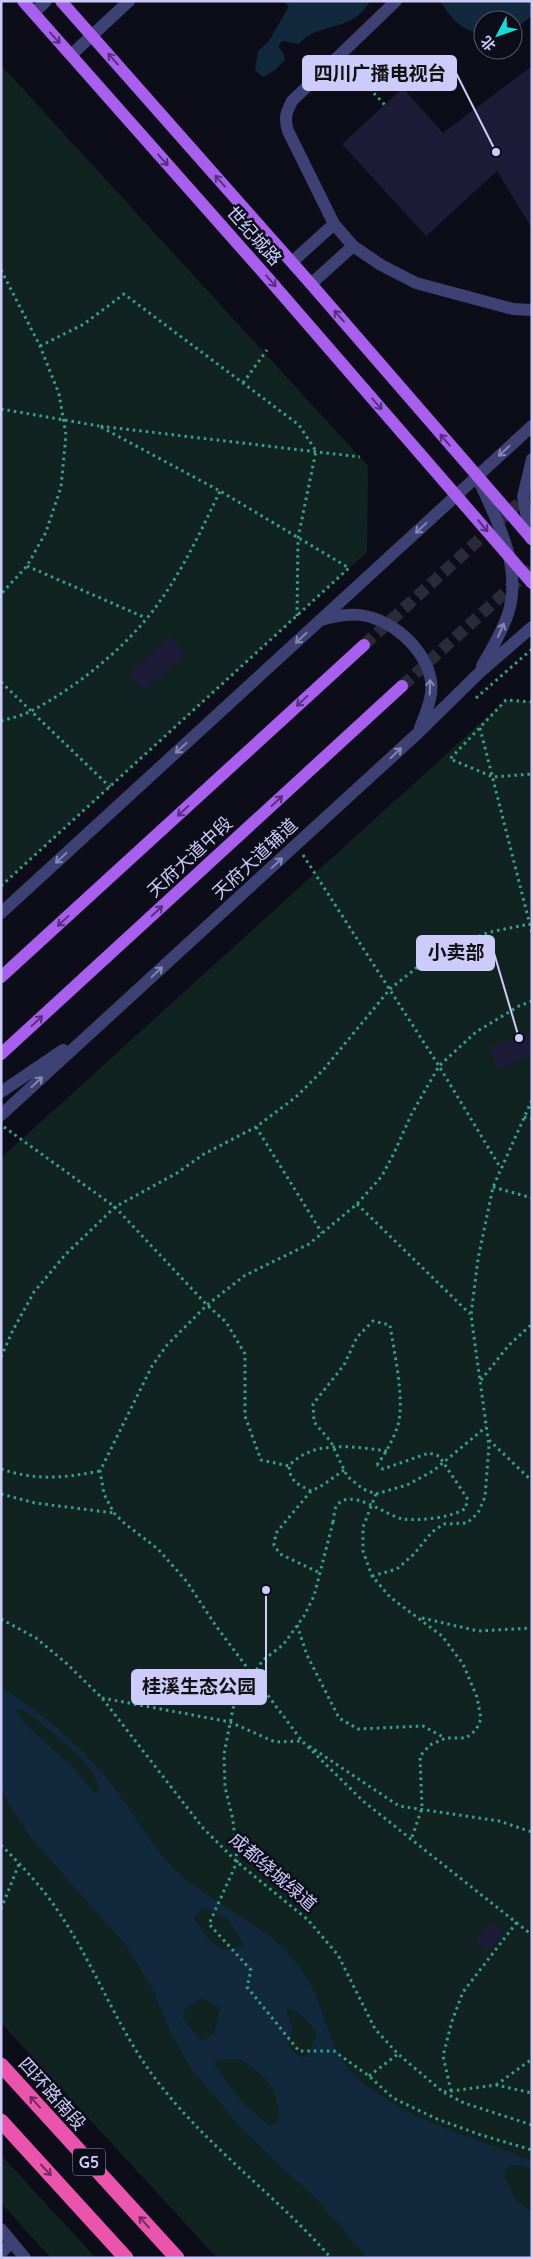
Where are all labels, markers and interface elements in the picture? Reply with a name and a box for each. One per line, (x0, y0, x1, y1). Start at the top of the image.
north arrow (473, 10, 523, 60)
one-way arrow (50, 31, 61, 44)
text: 北 (477, 32, 500, 55)
one-way arrow (107, 53, 118, 66)
callout: 四川广播电视台 (303, 56, 456, 90)
text: 四川广播电视台 (313, 61, 447, 85)
one-way arrow (157, 153, 169, 166)
one-way arrow (214, 175, 226, 188)
street label: 世纪城路 (222, 201, 287, 270)
one-way arrow (265, 274, 276, 287)
one-way arrow (333, 310, 345, 323)
one-way arrow (372, 397, 383, 410)
one-way arrow (439, 433, 451, 446)
one-way arrow (498, 445, 511, 457)
one-way arrow (477, 520, 489, 533)
one-way arrow (414, 522, 427, 534)
one-way arrow (497, 623, 506, 638)
one-way arrow (294, 632, 307, 644)
one-way arrow (426, 679, 435, 695)
one-way arrow (296, 695, 309, 707)
one-way arrow (175, 742, 187, 754)
one-way arrow (390, 747, 403, 759)
one-way arrow (270, 795, 283, 807)
one-way arrow (176, 805, 189, 817)
street label: 天府大道中段 (142, 811, 237, 902)
street label: 天府大道辅道 (207, 813, 302, 904)
one-way arrow (55, 852, 68, 863)
one-way arrow (270, 857, 283, 868)
one-way arrow (151, 905, 163, 917)
one-way arrow (56, 915, 69, 927)
callout: 小卖部 (417, 936, 494, 970)
text: 小卖部 (427, 940, 485, 964)
one-way arrow (150, 966, 163, 978)
one-way arrow (31, 1015, 44, 1027)
one-way arrow (31, 1076, 44, 1088)
callout: 桂溪生态公园 (132, 1670, 266, 1704)
text: 桂溪生态公园 (142, 1674, 256, 1698)
street label: 成都绕城绿道 (225, 1828, 322, 1916)
street label: 四环路南段 (14, 2053, 91, 2135)
one-way arrow (29, 2095, 41, 2108)
road number: G5 (73, 2148, 105, 2176)
one-way arrow (40, 2163, 52, 2176)
one-way arrow (138, 2215, 150, 2228)

